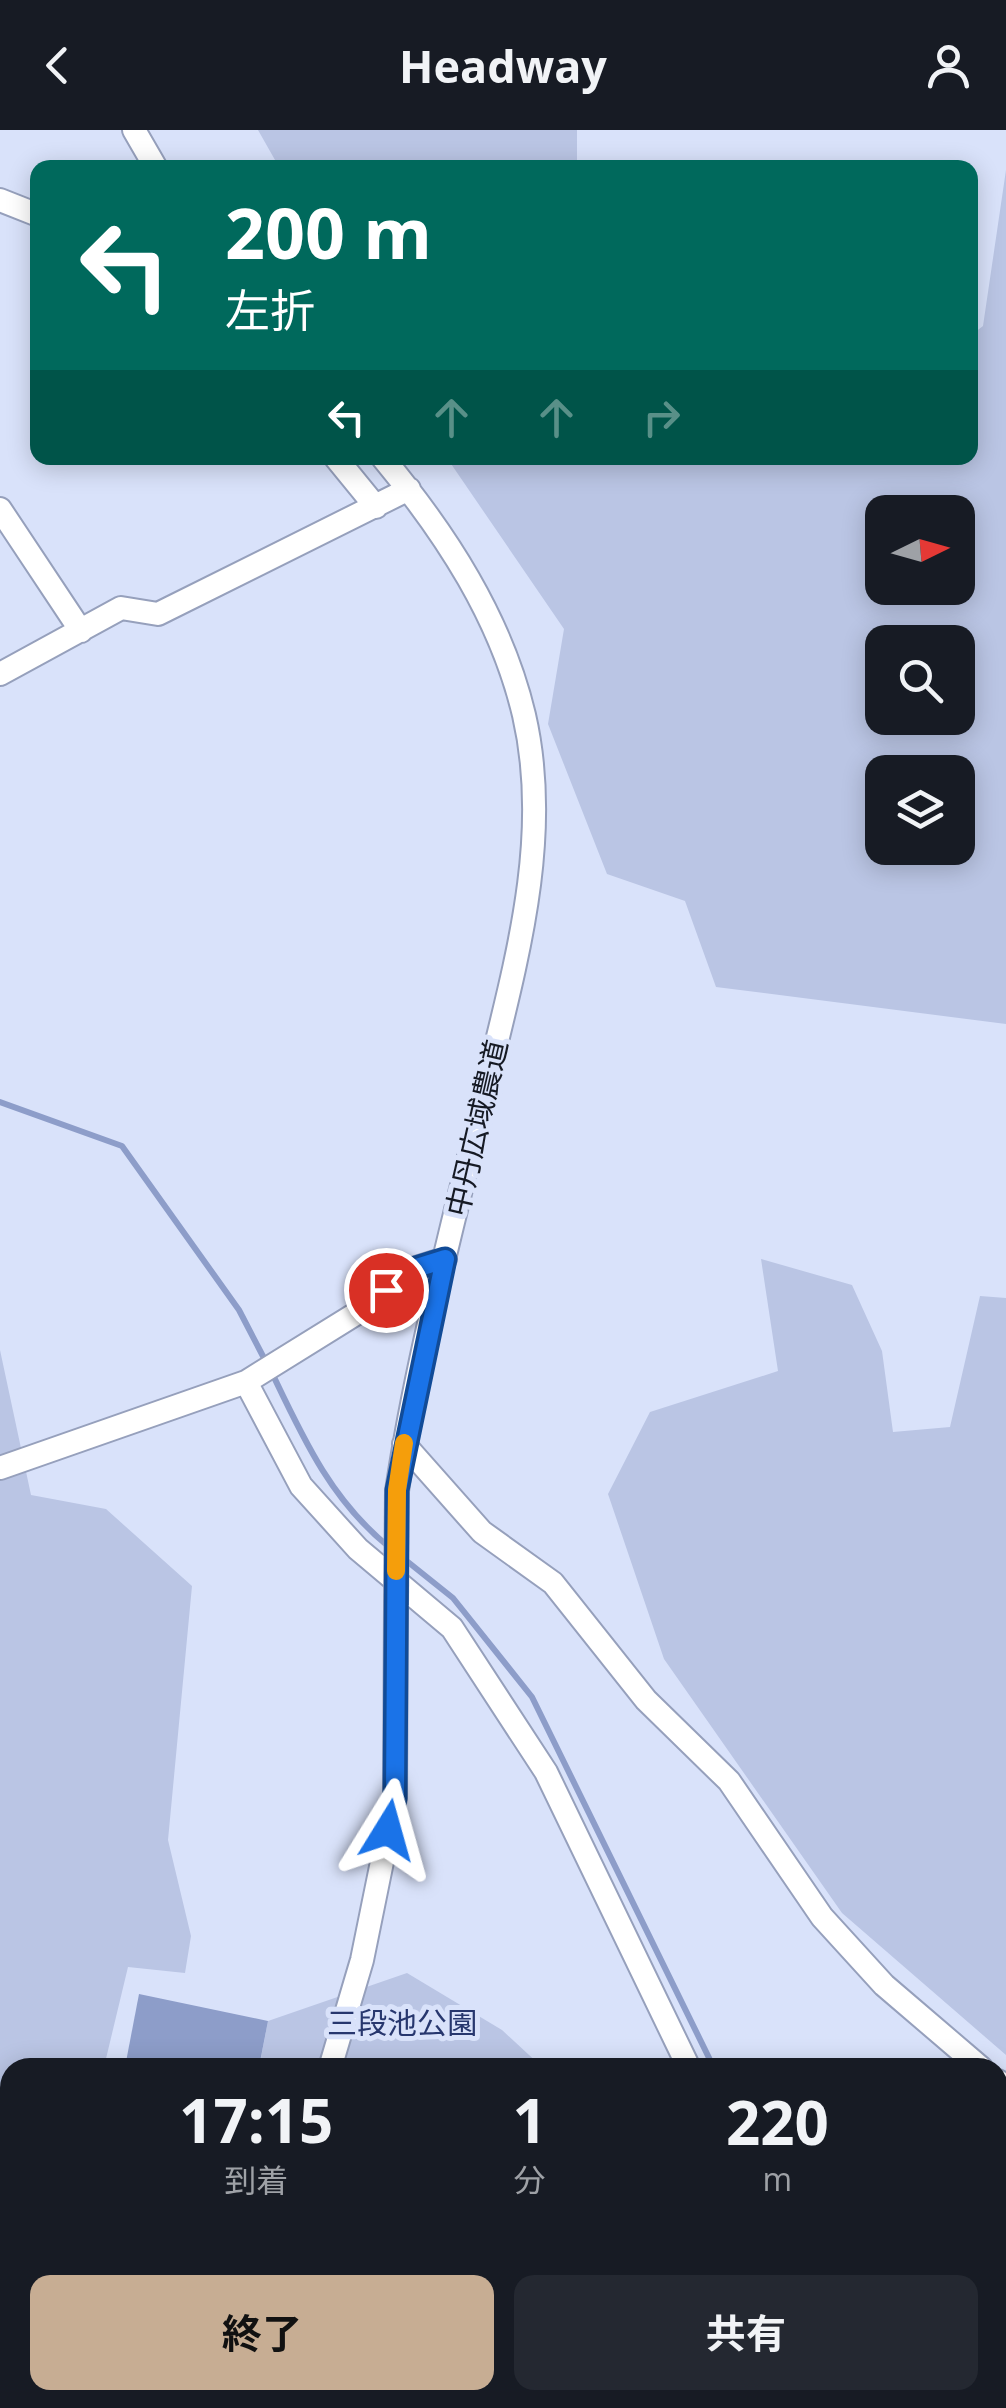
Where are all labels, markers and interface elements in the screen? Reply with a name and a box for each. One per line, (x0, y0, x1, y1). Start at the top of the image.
text: Headway (399, 35, 607, 96)
icon: back (30, 38, 85, 93)
icon: person (921, 38, 976, 93)
text: 200 m (225, 184, 432, 280)
icon: left (60, 200, 190, 330)
text: 左折 (225, 279, 315, 340)
icon: left (319, 390, 374, 445)
icon: ahead (424, 390, 479, 445)
icon: ahead (529, 390, 584, 445)
icon: right (634, 390, 689, 445)
north arrow (865, 495, 975, 605)
map controls (865, 495, 975, 865)
button: search (865, 625, 975, 735)
button: layers (865, 755, 975, 865)
street label: 中丹広域農道 (436, 1036, 516, 1220)
pin (344, 1248, 429, 1333)
icon: arrive (359, 1263, 414, 1318)
position arrow (336, 1778, 440, 1882)
park label: 三段池公園 (327, 2002, 477, 2043)
text: 17:15 (179, 2079, 333, 2161)
text: 1 (513, 2079, 547, 2161)
text: 220 (726, 2081, 829, 2163)
text: m (763, 2157, 792, 2200)
text: 到着 (224, 2158, 288, 2201)
text: 分 (514, 2158, 546, 2201)
button: 終了 (30, 2275, 494, 2390)
button: 共有 (514, 2275, 978, 2390)

